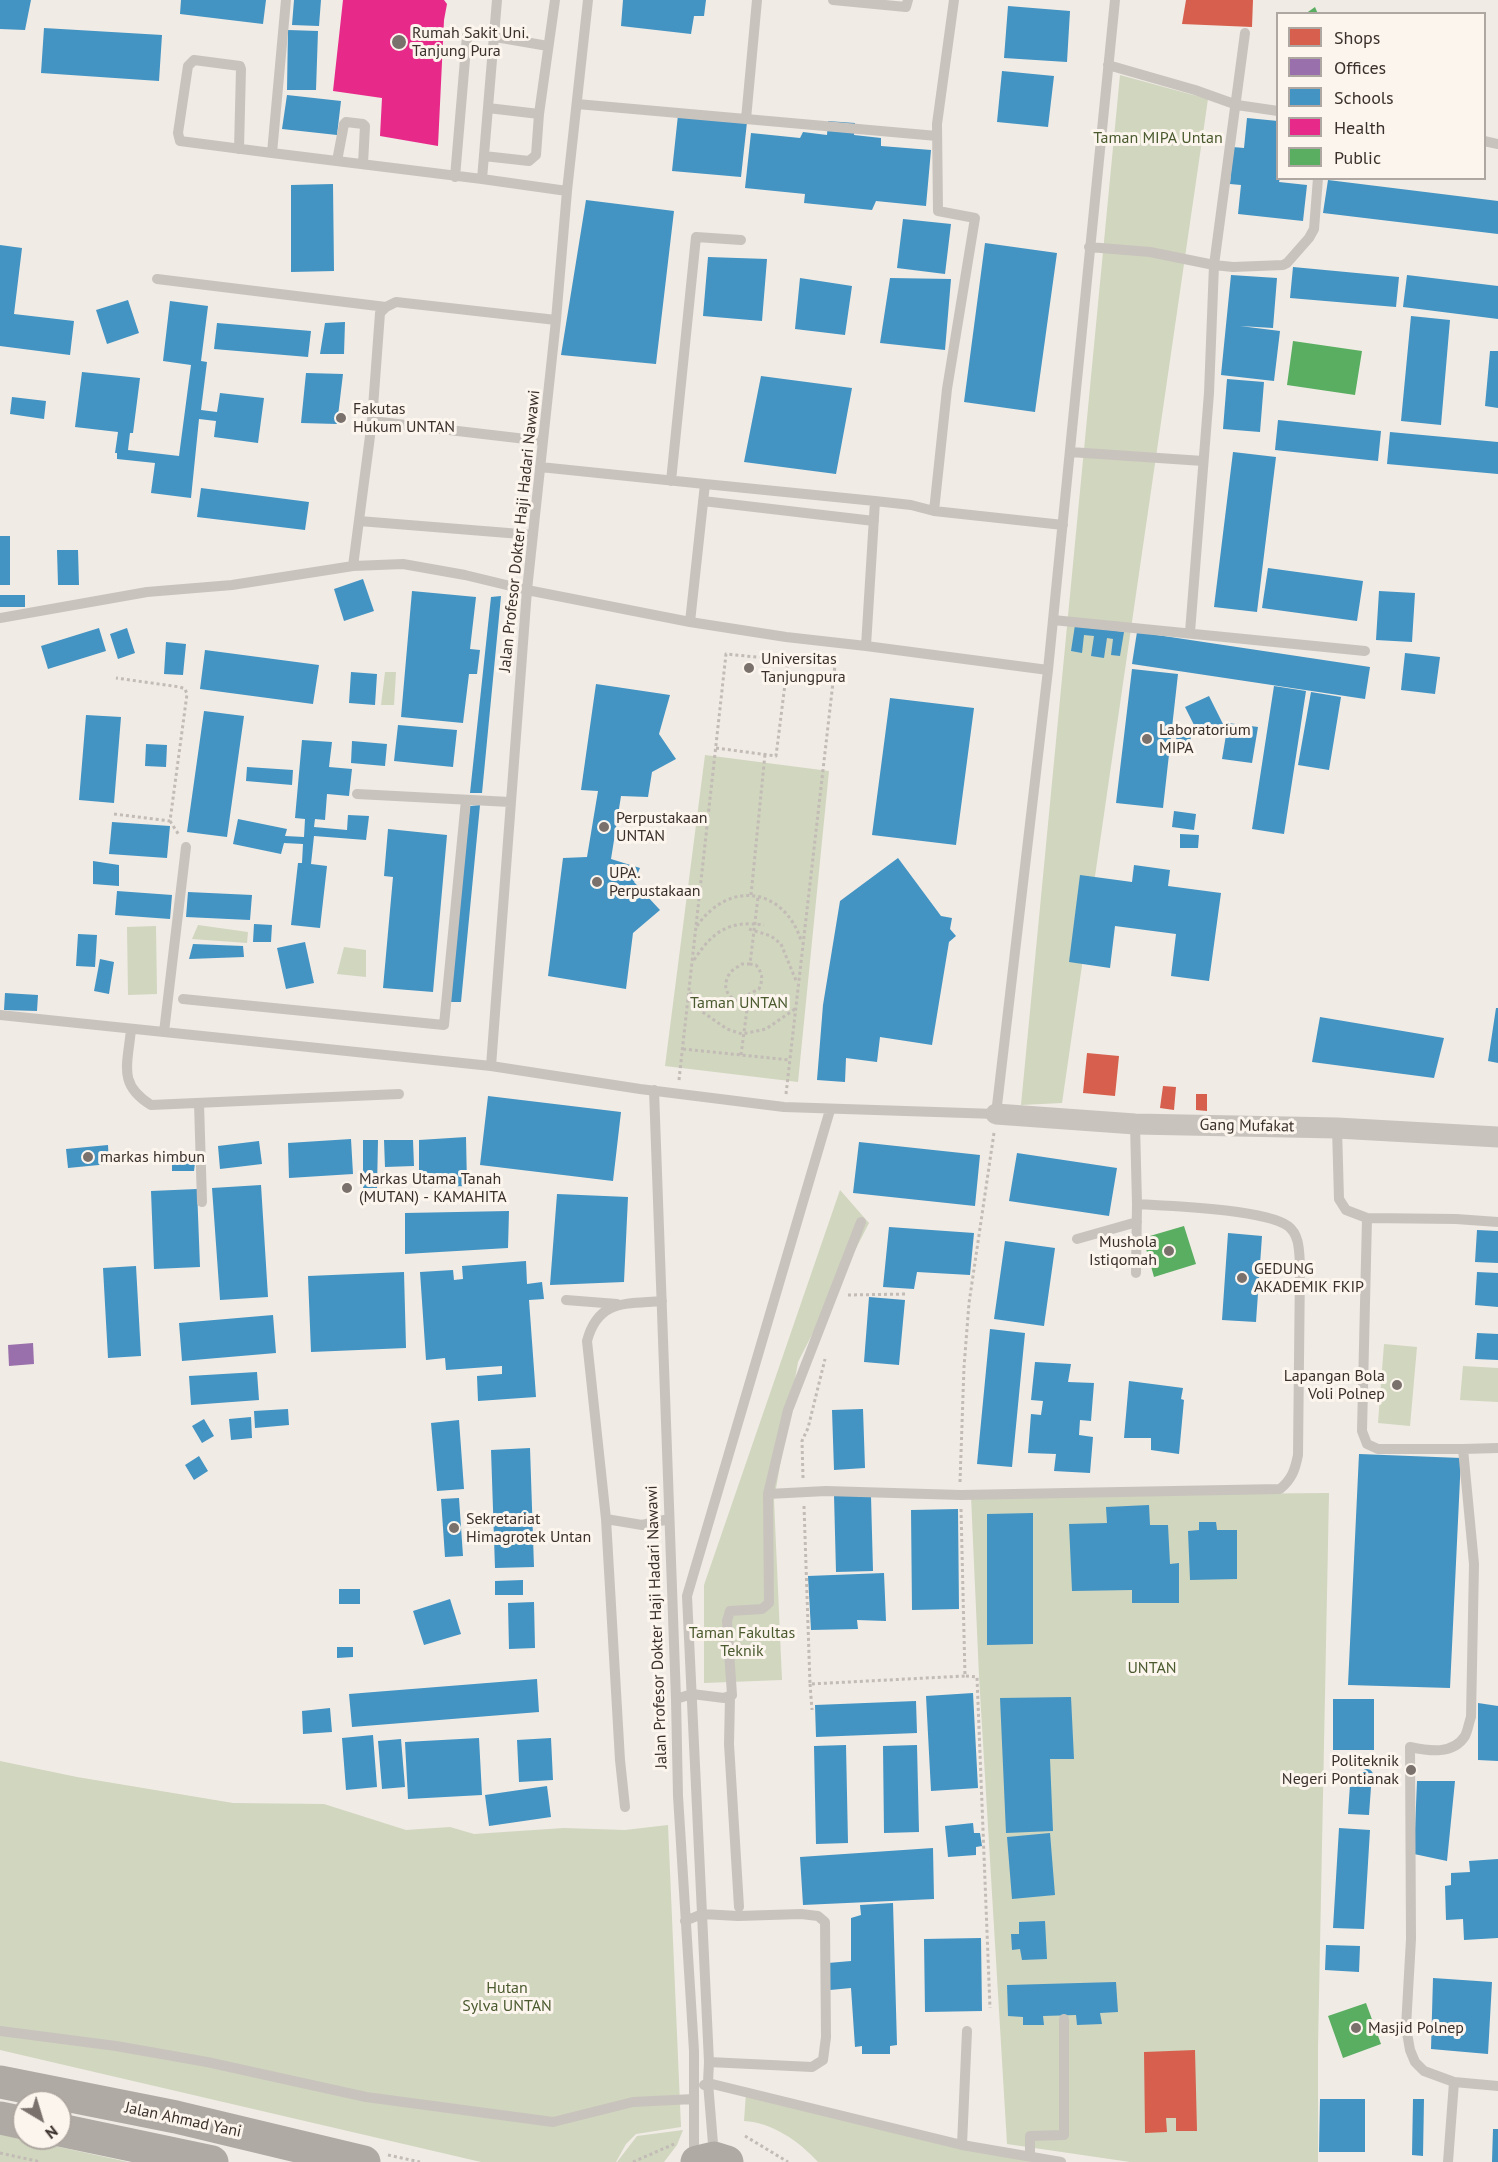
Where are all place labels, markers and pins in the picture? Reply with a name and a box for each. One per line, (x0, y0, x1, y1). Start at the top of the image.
place label: Rumah Sakit Uni. Tanjung Pura (412, 23, 529, 61)
marker: Rumah Sakit Uni. Tanjung Pura (390, 33, 408, 51)
place label: Fakutas Hukum UNTAN (353, 399, 455, 437)
marker: Fakutas Hukum UNTAN (334, 411, 348, 425)
place label: Universitas Tanjungpura (761, 649, 846, 687)
marker: Universitas Tanjungpura (742, 661, 756, 675)
place label: Laboratorium MIPA (1159, 720, 1251, 758)
marker: Laboratorium MIPA (1140, 732, 1154, 746)
place label: Perpustakaan UNTAN (616, 808, 708, 846)
marker: Perpustakaan UNTAN (597, 820, 611, 834)
place label: UPA. Perpustakaan (609, 863, 701, 901)
marker: UPA. Perpustakaan (590, 875, 604, 889)
place label: markas himbun (100, 1147, 205, 1167)
marker: markas himbun (81, 1150, 95, 1164)
place label: Markas Utama Tanah (MUTAN) - KAMAHITA (359, 1169, 507, 1207)
marker: Markas Utama Tanah (MUTAN) - KAMAHITA (340, 1181, 354, 1195)
place label: Mushola Istiqomah (1089, 1232, 1157, 1270)
marker: Mushola Istiqomah (1162, 1244, 1176, 1258)
place label: GEDUNG AKADEMIK FKIP (1254, 1259, 1364, 1297)
marker: GEDUNG AKADEMIK FKIP (1235, 1271, 1249, 1285)
place label: Lapangan Bola Voli Polnep (1284, 1366, 1385, 1404)
marker: Lapangan Bola Voli Polnep (1390, 1378, 1404, 1392)
place label: Sekretariat Himagrotek Untan (466, 1509, 591, 1547)
marker: Sekretariat Himagrotek Untan (447, 1521, 461, 1535)
place label: Politeknik Negeri Pontianak (1282, 1751, 1399, 1789)
marker: Politeknik Negeri Pontianak (1404, 1763, 1418, 1777)
place label: Masjid Polnep (1368, 2018, 1464, 2038)
marker: Masjid Polnep (1349, 2021, 1363, 2035)

